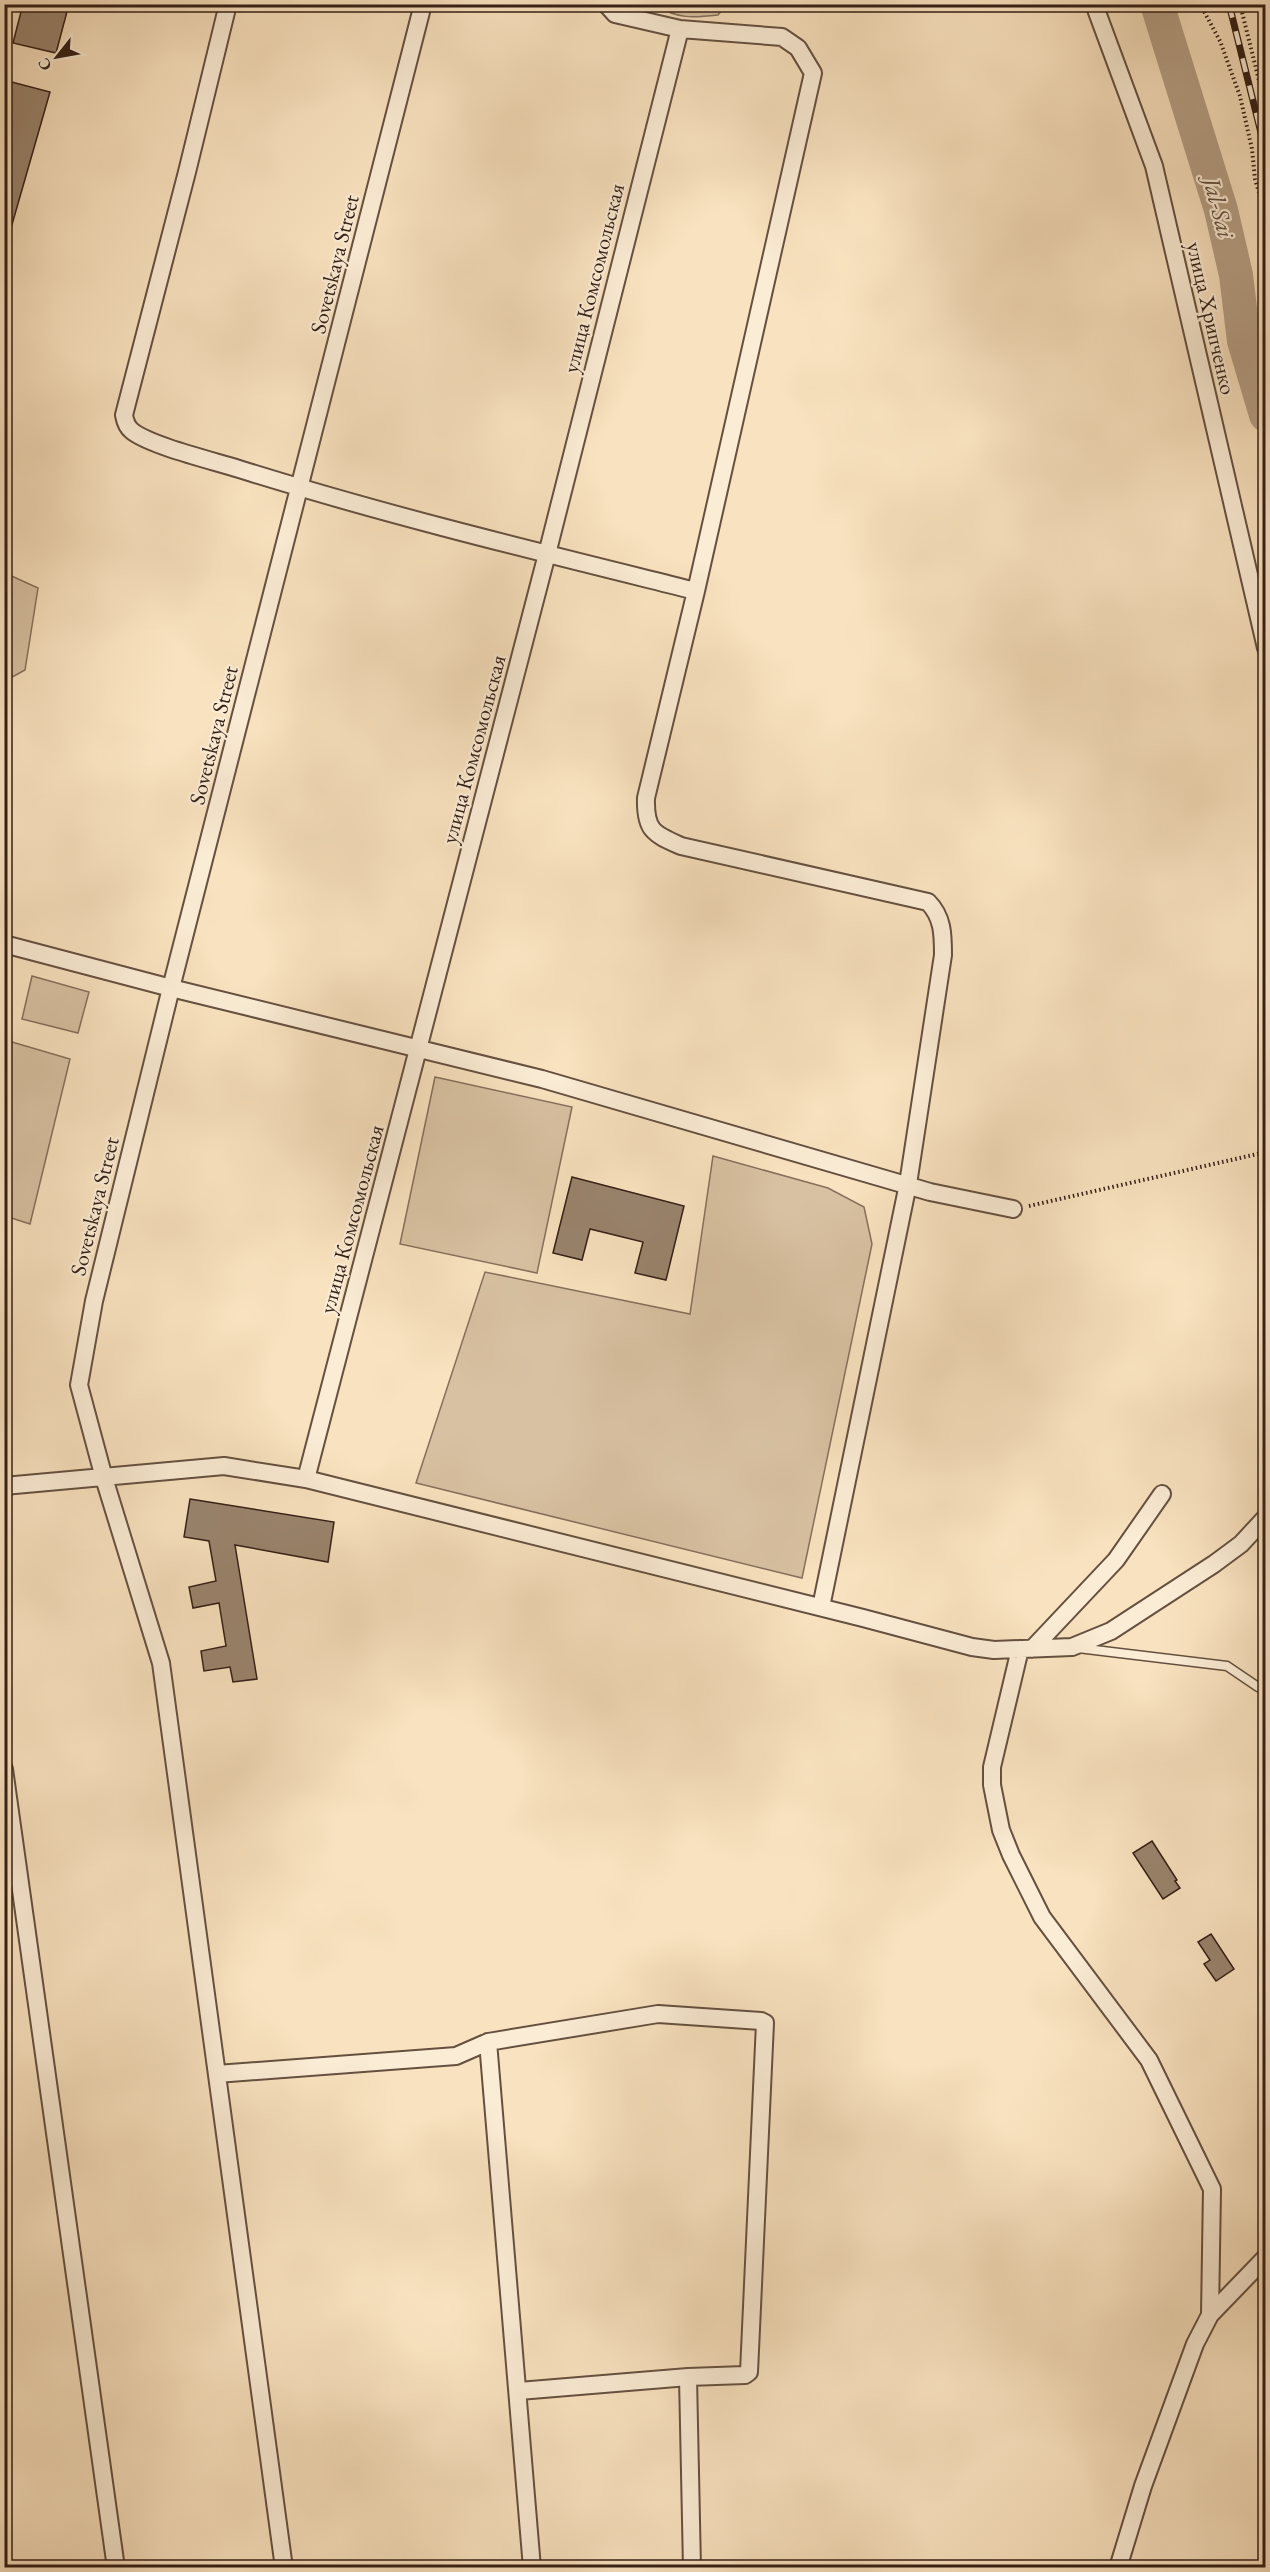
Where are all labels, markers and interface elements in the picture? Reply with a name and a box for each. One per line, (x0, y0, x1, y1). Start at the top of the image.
north arrow (27, 27, 87, 87)
text: С (33, 54, 56, 75)
water label: Jal-Sai (1195, 169, 1243, 242)
street label: улица Комсомольская (556, 180, 631, 376)
street label: Sovetskaya Street (303, 192, 366, 337)
street label: улица Хрипченко (1180, 239, 1243, 398)
street label: улица Комсомольская (434, 651, 513, 847)
street label: Sovetskaya Street (182, 663, 245, 808)
street label: улица Комсомольская (312, 1121, 391, 1317)
street label: Sovetskaya Street (63, 1134, 126, 1279)

